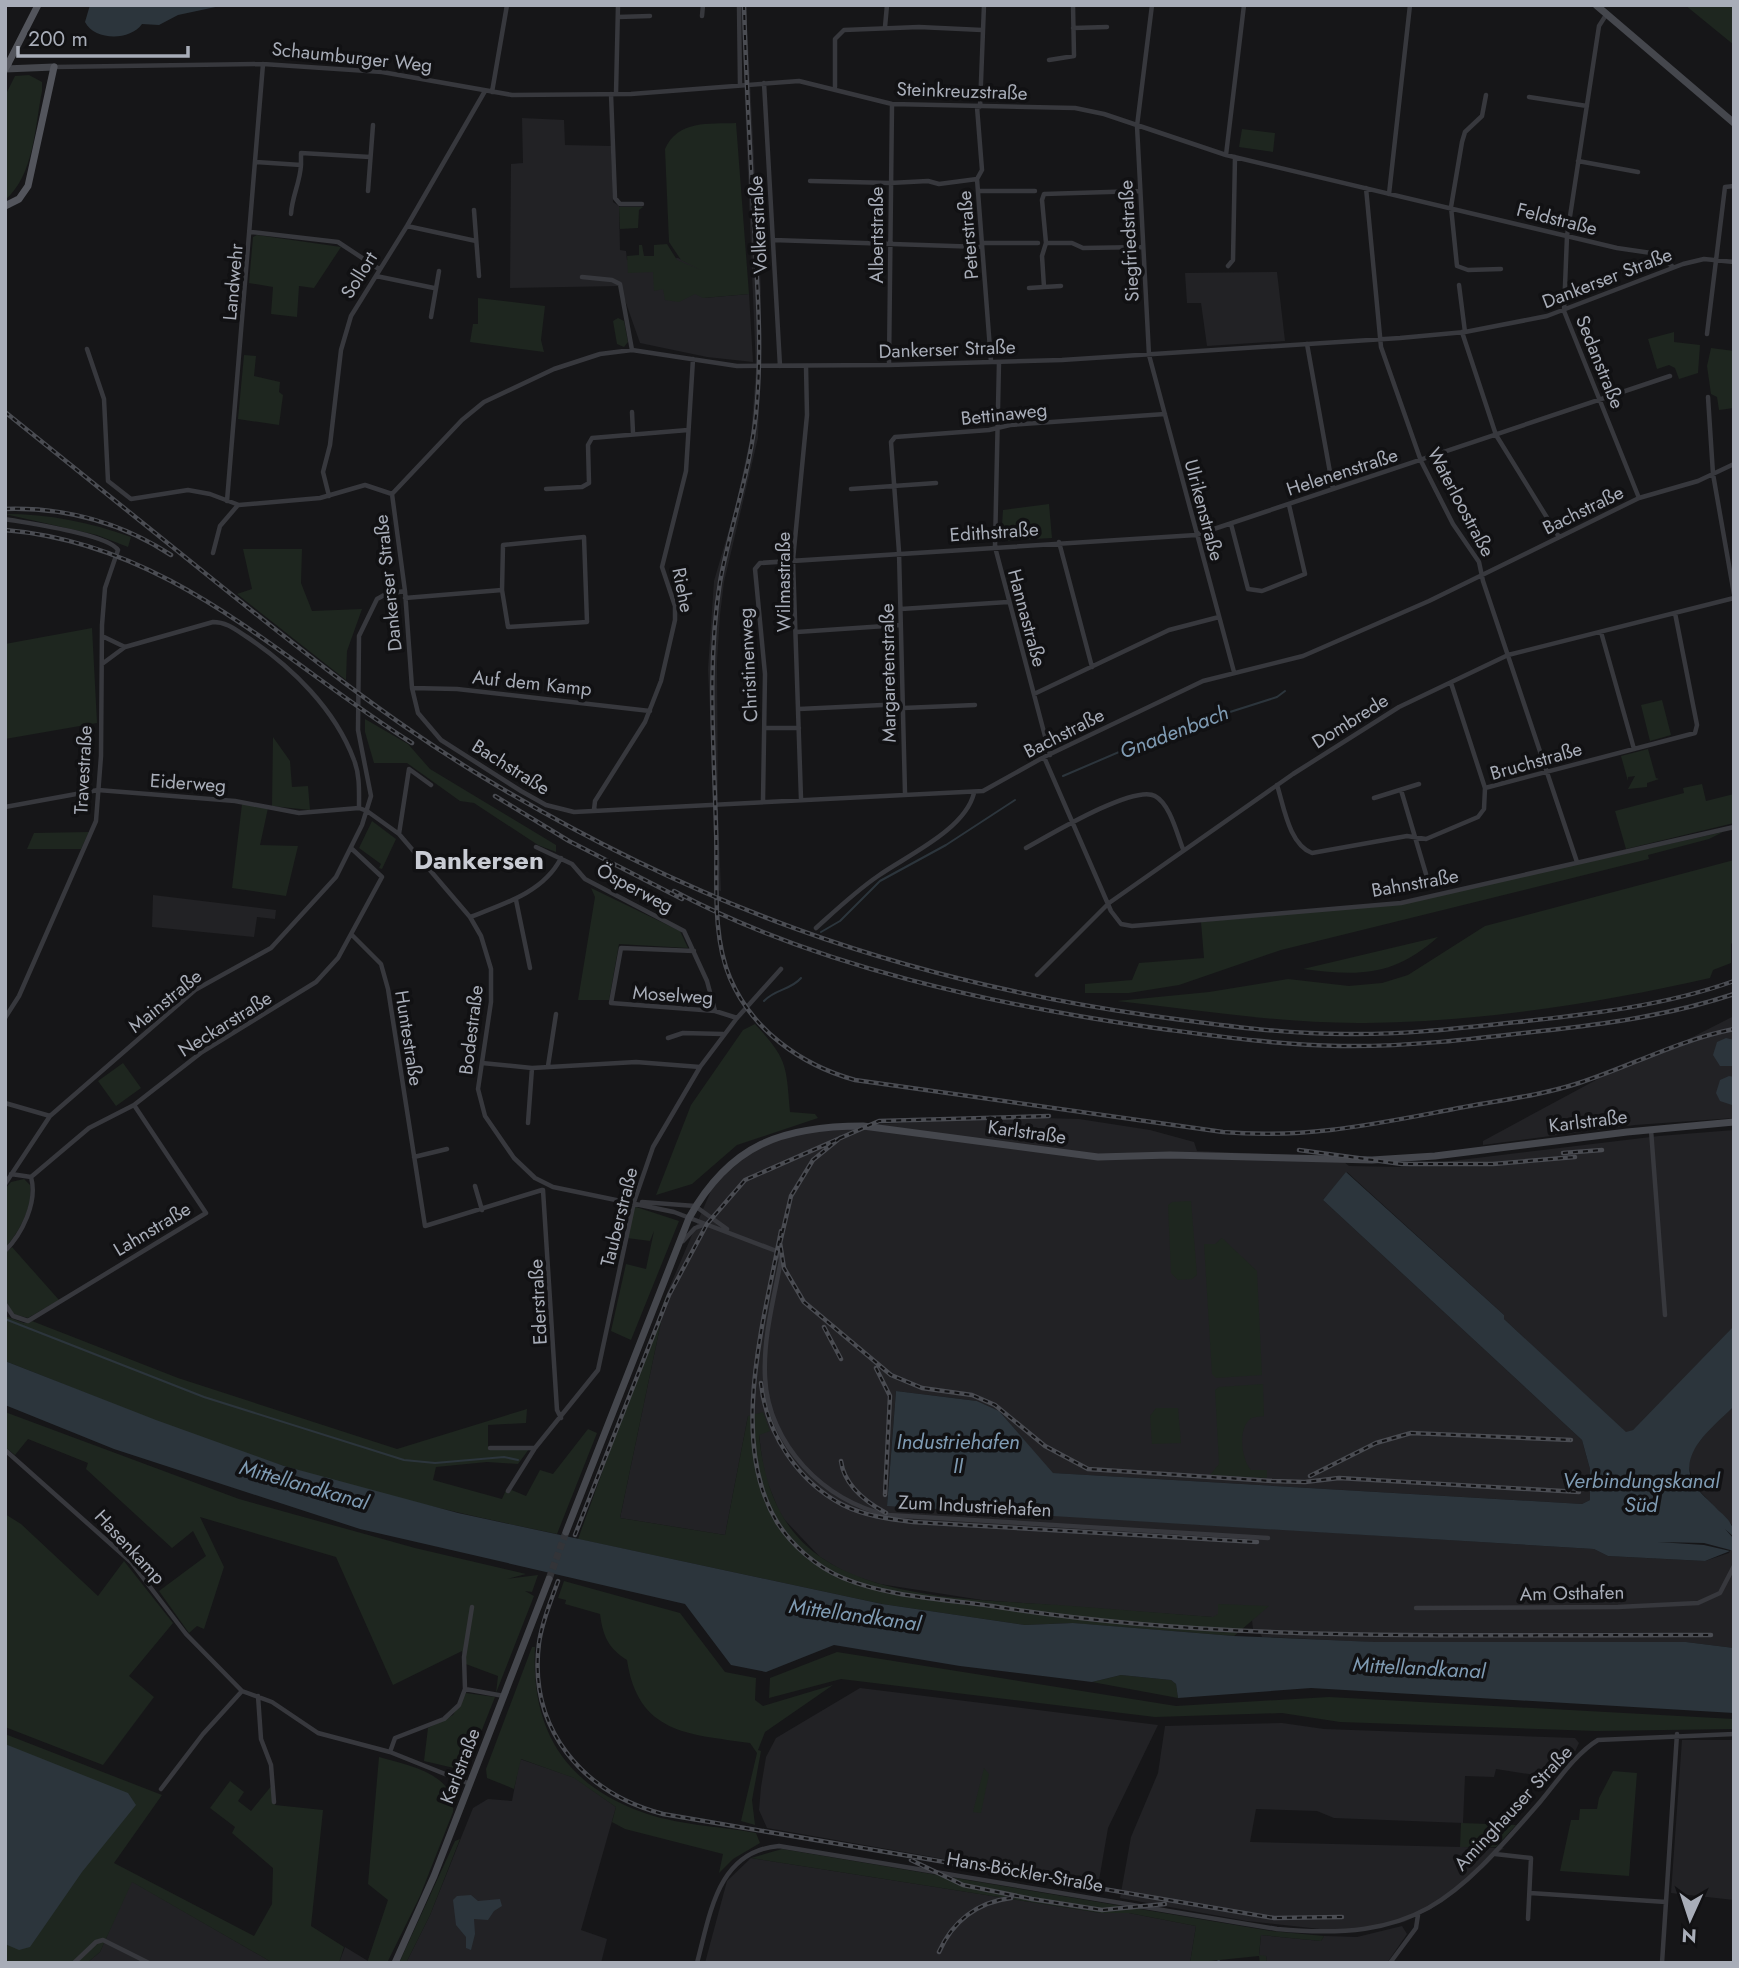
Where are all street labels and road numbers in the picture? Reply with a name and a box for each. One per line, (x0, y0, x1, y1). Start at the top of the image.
street label: Schaumburger Weg (270, 35, 434, 79)
street label: Steinkreuzstraße (896, 75, 1028, 107)
street label: Volkerstraße (742, 175, 774, 275)
street label: Siegfriedstraße (1112, 179, 1146, 303)
street label: Albertstraße (863, 186, 890, 284)
street label: Peterstraße (951, 189, 985, 280)
street label: Feldstraße (1514, 196, 1600, 242)
street label: Dankerser Straße (1538, 241, 1676, 315)
street label: Landwehr (216, 242, 250, 322)
street label: Sollort (334, 246, 384, 304)
street label: Sedanstraße (1569, 311, 1631, 413)
street label: Dankerser Straße (878, 333, 1016, 365)
street label: Bettinaweg (959, 396, 1049, 432)
street label: Helenenstraße (1283, 441, 1401, 503)
street label: Waterloostraße (1421, 442, 1501, 562)
street label: Ulrikenstraße (1178, 456, 1231, 564)
street label: Bachstraße (1538, 479, 1628, 541)
street label: Dankerser Straße (367, 513, 409, 653)
street label: Edithstraße (949, 515, 1040, 549)
street label: Wilmastraße (770, 532, 797, 632)
street label: Riehe (665, 565, 701, 615)
street label: Hannastraße (1001, 566, 1053, 670)
street label: Margaretenstraße (873, 603, 903, 743)
street label: Christinenweg (732, 607, 764, 723)
street label: Auf dem Kamp (471, 663, 593, 703)
street label: Dombrede (1307, 687, 1394, 755)
street label: Bachstraße (1019, 701, 1109, 765)
street label: Travestraße (67, 725, 99, 815)
street label: Bachstraße (467, 732, 555, 802)
street label: Bruchstraße (1487, 735, 1585, 787)
street label: Eiderweg (149, 767, 227, 799)
street label: Ösperweg (592, 856, 678, 920)
street label: Bahnstraße (1369, 862, 1461, 904)
street label: Mainstraße (122, 963, 208, 1039)
street label: Moselweg (632, 979, 714, 1011)
street label: Bodestraße (452, 983, 490, 1076)
street label: Neckarstraße (173, 984, 277, 1064)
street label: Huntestraße (388, 988, 430, 1088)
street label: Karlstraße (1547, 1103, 1629, 1139)
street label: Karlstraße (986, 1113, 1068, 1151)
street label: Tauberstraße (594, 1164, 644, 1270)
street label: Lahnstraße (108, 1195, 196, 1263)
street label: Ederstraße (522, 1258, 554, 1346)
street label: Zum Industriehafen (898, 1489, 1052, 1523)
street label: Hasenkamp (88, 1504, 172, 1590)
street label: Am Osthafen (1519, 1579, 1625, 1607)
street label: Karlstraße (433, 1724, 487, 1808)
street label: Aminghauser Straße (1448, 1739, 1579, 1877)
street label: Hans-Böckler-Straße (945, 1845, 1106, 1899)

